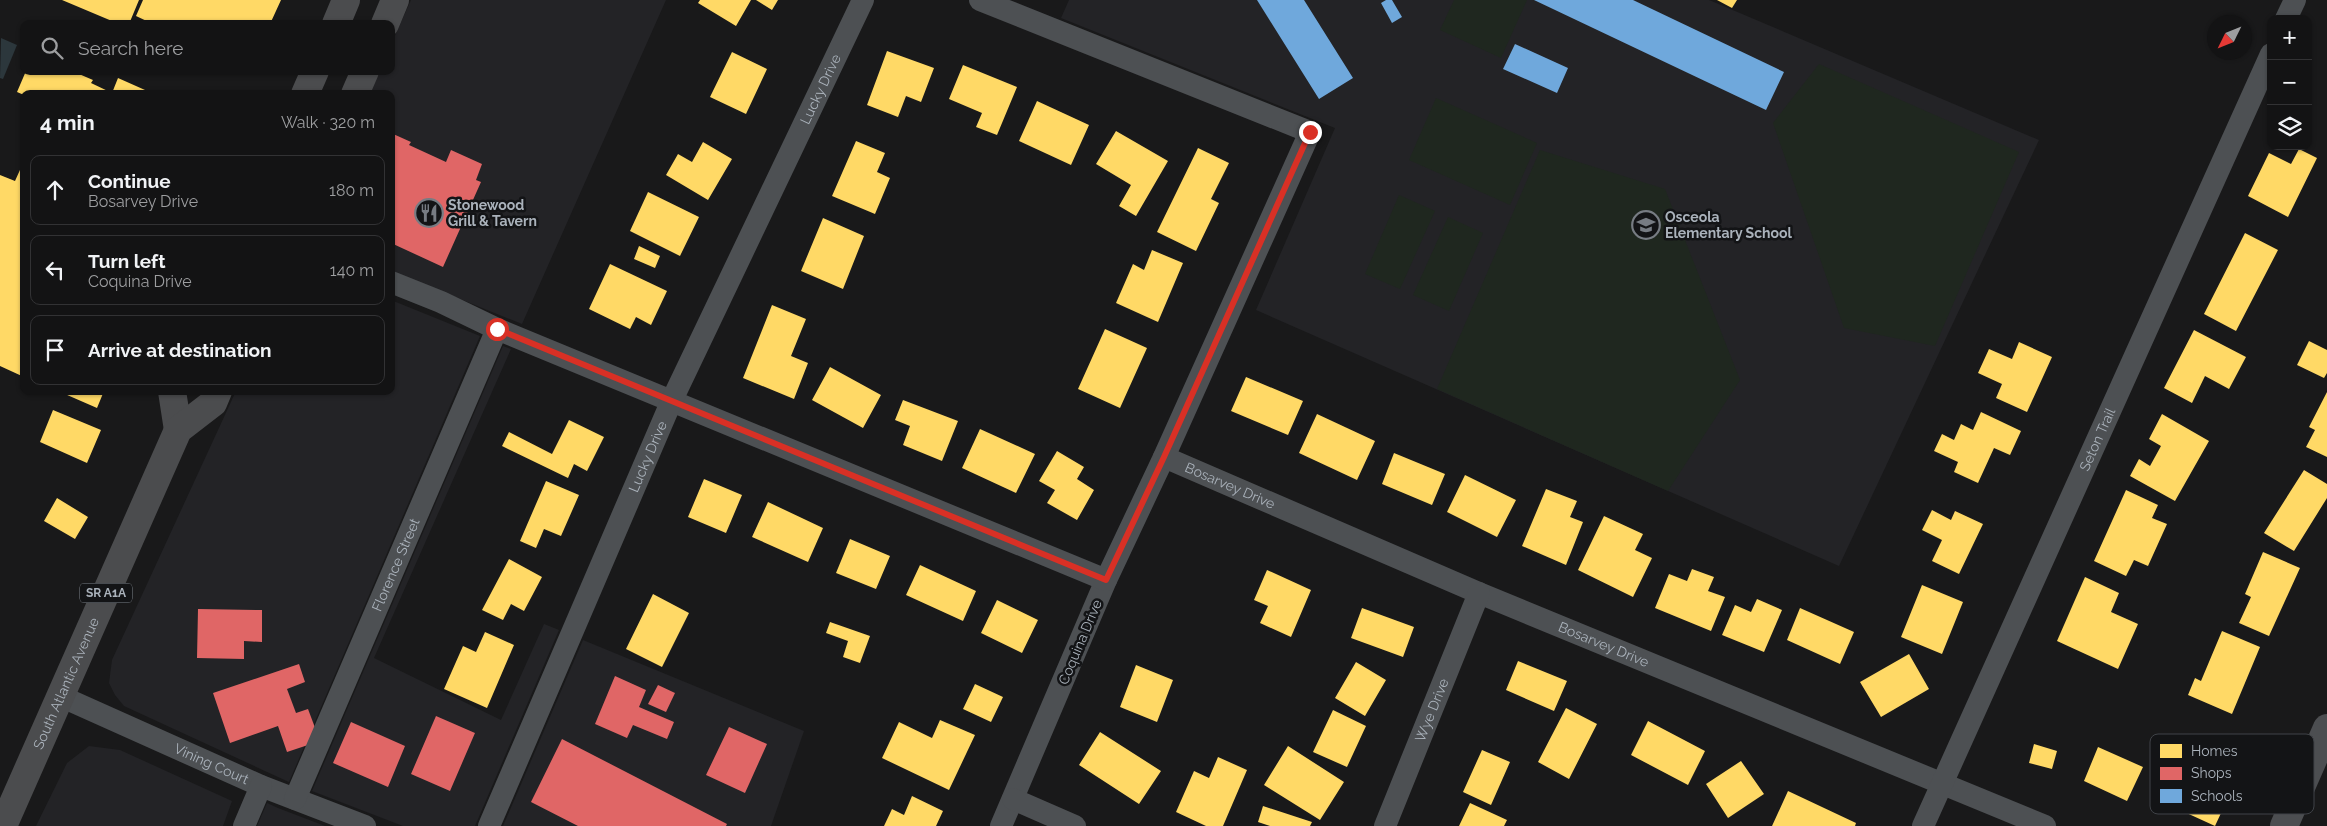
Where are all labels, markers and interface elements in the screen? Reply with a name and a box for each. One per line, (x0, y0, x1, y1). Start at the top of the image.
north arrow (2207, 15, 2252, 60)
map controls (2267, 15, 2312, 150)
button: + (2267, 15, 2312, 60)
search box (20, 20, 395, 75)
icon: search (38, 34, 66, 62)
text: Search here (78, 37, 184, 59)
street label: Lucky Drive (797, 52, 844, 127)
button: − (2267, 60, 2312, 105)
button: layers (2267, 105, 2312, 150)
text: 4 min (40, 110, 95, 135)
text: Walk · 320 m (281, 113, 375, 132)
route end (1299, 121, 1322, 144)
text: Continue (88, 170, 171, 192)
icon: ahead (41, 176, 69, 204)
text: 180 m (329, 181, 374, 200)
text: Bosarvey Drive (88, 192, 198, 211)
place label: Stonewood Grill & Tavern (448, 197, 537, 229)
restaurant icon: Stonewood Grill & Tavern (414, 198, 444, 228)
place label: Osceola Elementary School (1665, 209, 1793, 241)
school or university icon: Osceola Elementary School (1631, 210, 1661, 240)
text: Turn left (88, 250, 165, 272)
icon: left (41, 256, 69, 284)
text: 140 m (330, 261, 374, 280)
text: Coquina Drive (88, 272, 192, 291)
route start (486, 318, 509, 341)
icon: arrive (41, 336, 69, 364)
text: Arrive at destination (88, 339, 272, 361)
street label: Seton Trail (2076, 405, 2119, 474)
street label: Lucky Drive (625, 419, 670, 495)
street label: Bosarvey Drive (1183, 459, 1278, 512)
street label: Florence Street (369, 515, 423, 614)
road number: SR A1A (80, 584, 132, 602)
street label: Coquina Drive (1055, 597, 1105, 687)
street label: South Atlantic Avenue (30, 615, 102, 752)
street label: Bosarvey Drive (1556, 619, 1651, 670)
street label: Wye Drive (1412, 676, 1452, 744)
legend (2150, 734, 2314, 814)
street label: Vining Court (172, 740, 252, 788)
text: Homes (2191, 743, 2238, 759)
text: Shops (2191, 765, 2232, 781)
text: Schools (2191, 788, 2243, 804)

